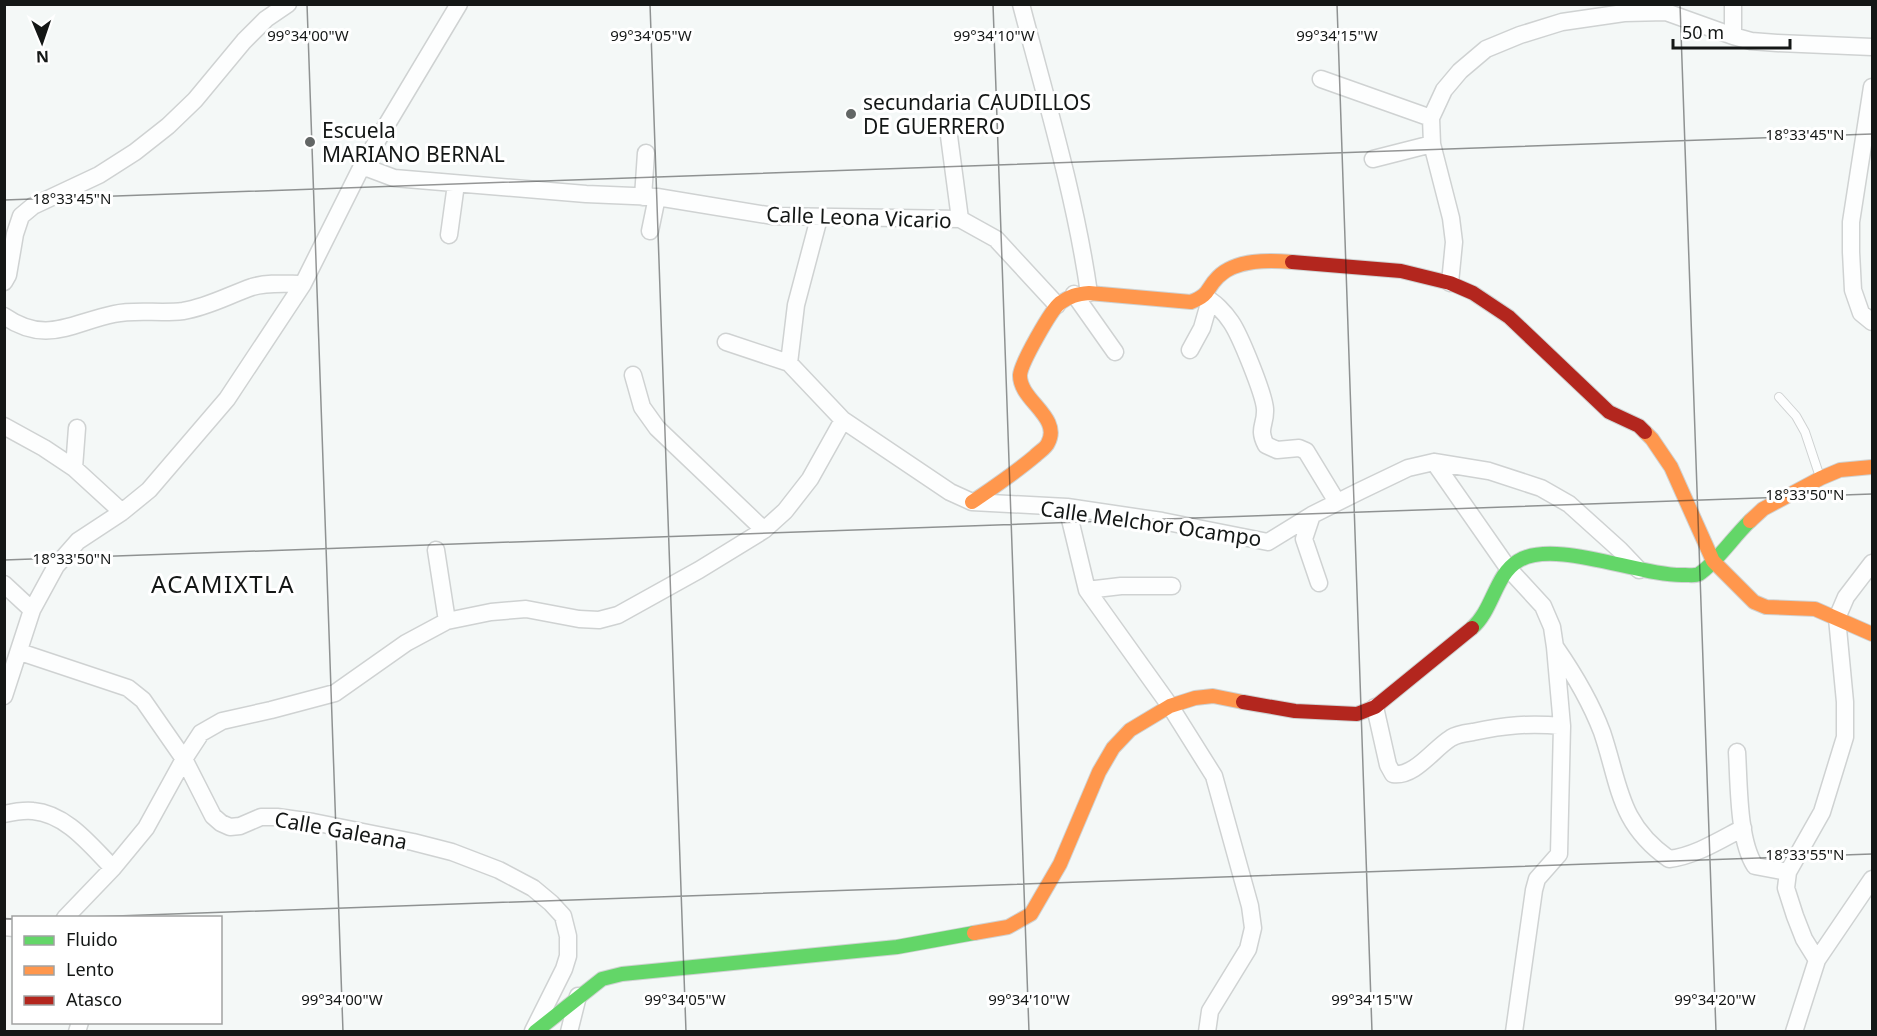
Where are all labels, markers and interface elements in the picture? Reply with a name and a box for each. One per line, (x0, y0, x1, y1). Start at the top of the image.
north arrow (12, 12, 72, 72)
scale bar (1673, 12, 1790, 50)
text: 50 m (1682, 20, 1724, 44)
text: 99°34'00"W (267, 25, 349, 45)
text: 99°34'05"W (610, 25, 692, 45)
text: 99°34'10"W (953, 25, 1035, 45)
text: 99°34'15"W (1296, 25, 1378, 45)
text: N (36, 46, 49, 68)
place label: secundaria CAUDILLOS DE GUERRERO (863, 88, 1091, 140)
marker: secundaria CAUDILLOS DE GUERRERO (844, 107, 858, 121)
place label: Escuela MARIANO BERNAL (322, 116, 505, 168)
text: 18°33'45"N (1766, 124, 1844, 144)
marker: Escuela MARIANO BERNAL (303, 135, 317, 149)
text: 18°33'45"N (33, 188, 111, 208)
street label: Calle Leona Vicario (766, 200, 952, 234)
text: 18°33'50"N (1766, 484, 1844, 504)
street label: Calle Melchor Ocampo (1039, 494, 1263, 552)
text: 18°33'50"N (33, 548, 111, 568)
district label: ACAMIXTLA (151, 567, 295, 600)
street label: Calle Galeana (273, 805, 409, 855)
text: 18°33'55"N (1766, 844, 1844, 864)
legend (12, 916, 222, 1024)
text: Fluido (66, 927, 118, 951)
text: Lento (66, 957, 114, 981)
text: Atasco (66, 987, 122, 1011)
text: 99°34'00"W (301, 989, 383, 1009)
text: 99°34'05"W (644, 989, 726, 1009)
text: 99°34'10"W (988, 989, 1070, 1009)
text: 99°34'15"W (1331, 989, 1413, 1009)
text: 99°34'20"W (1674, 989, 1756, 1009)

